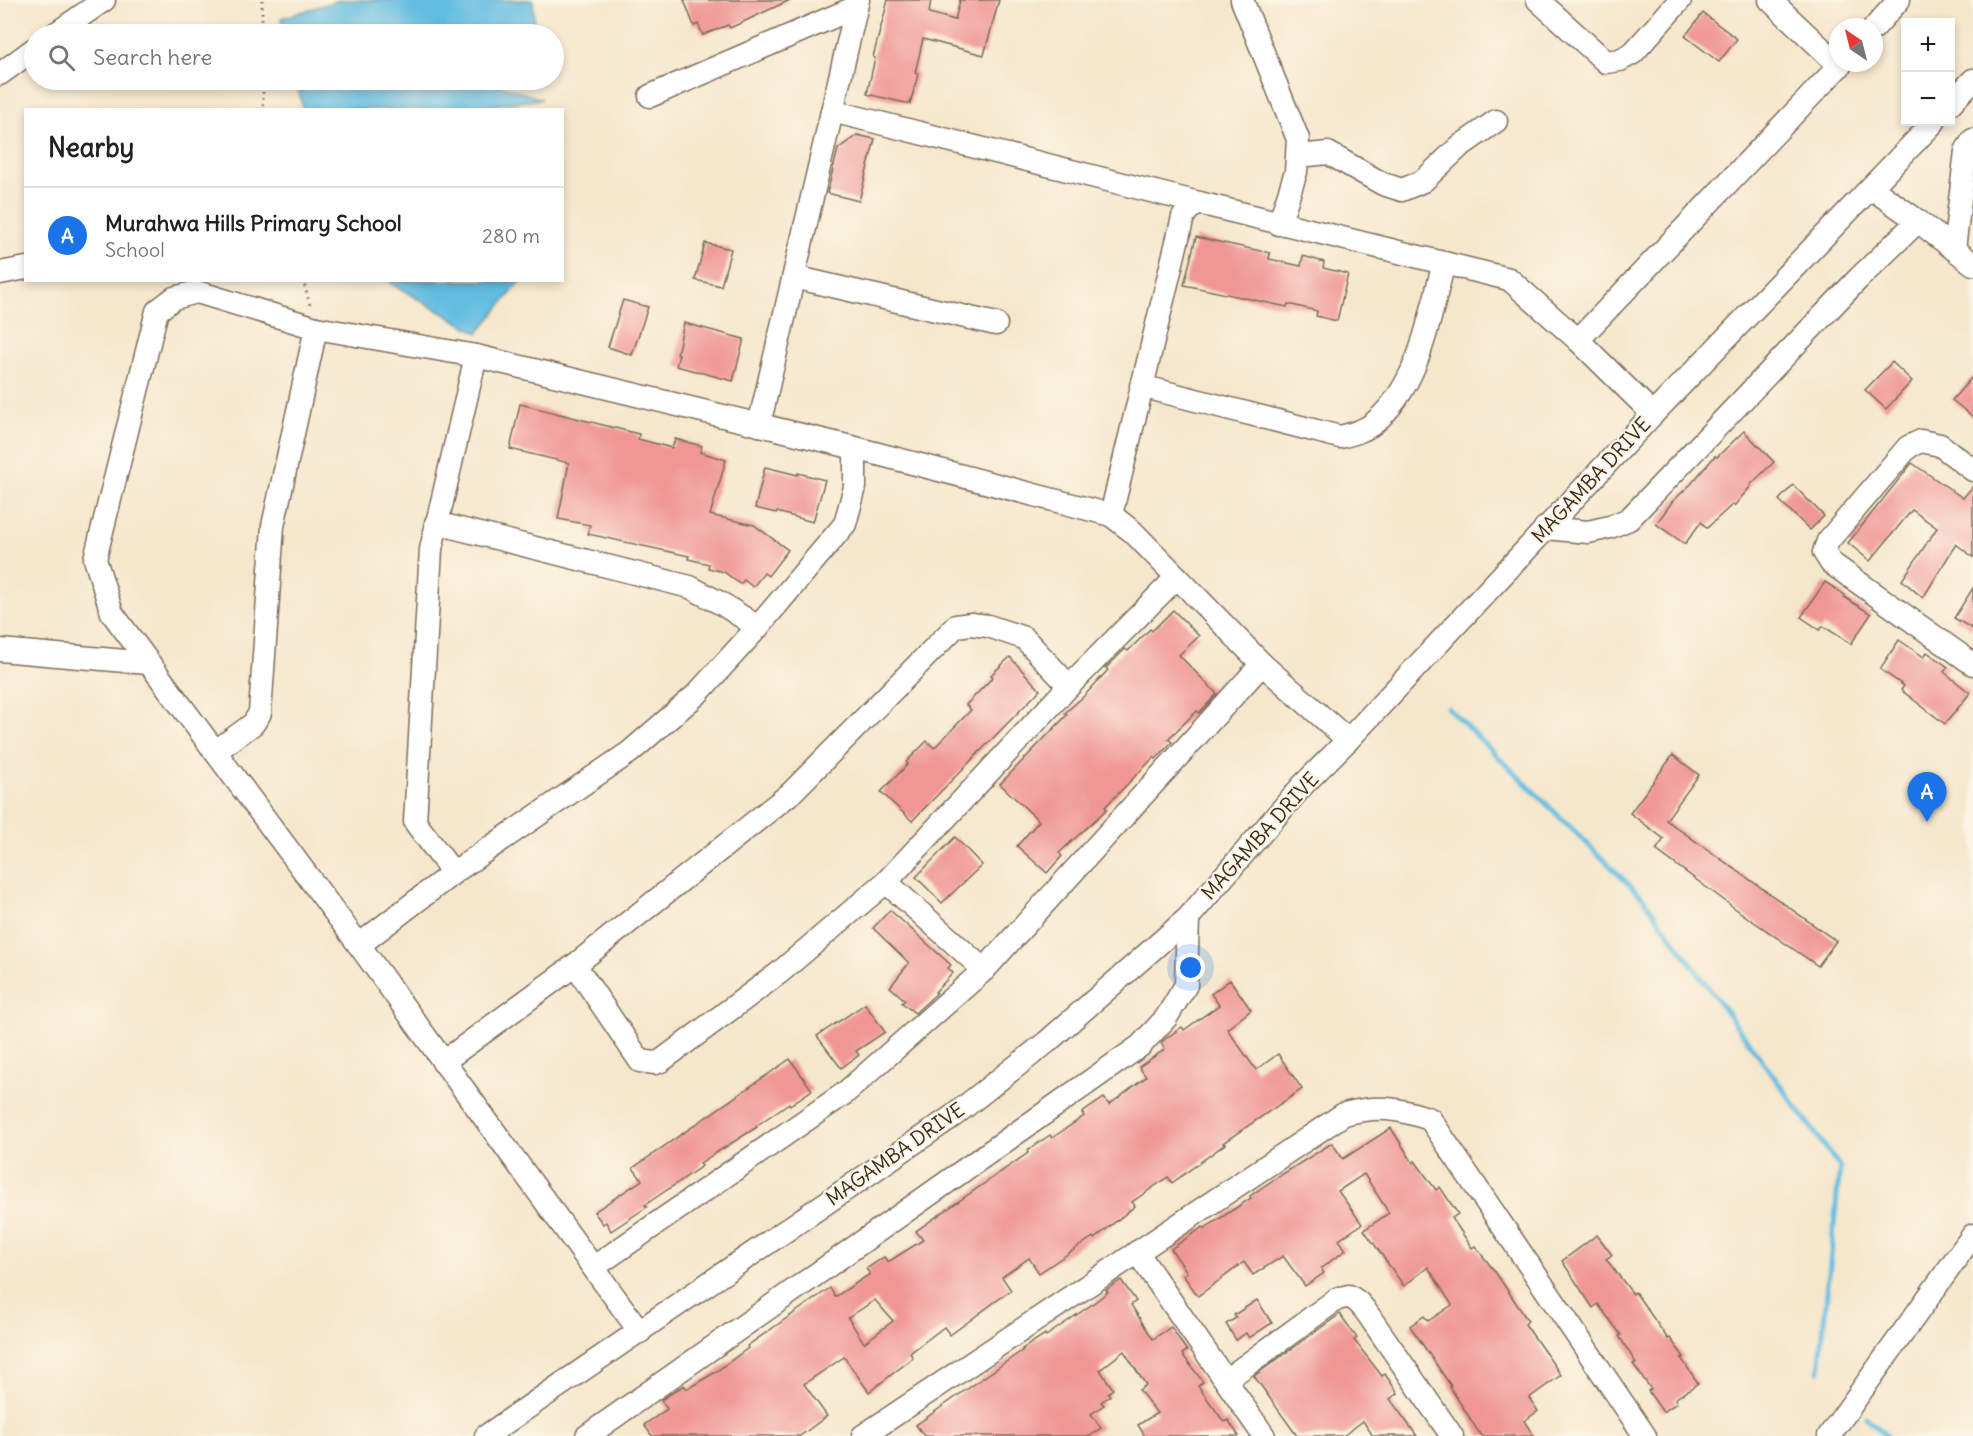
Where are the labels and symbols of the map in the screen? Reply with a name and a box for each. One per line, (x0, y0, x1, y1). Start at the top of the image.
north arrow (1829, 18, 1883, 72)
street label: MAGAMBA DRIVE (1526, 411, 1655, 548)
street label: MAGAMBA DRIVE (1196, 767, 1324, 905)
pin: A (1908, 772, 1946, 822)
your location (1176, 953, 1205, 982)
street label: MAGAMBA DRIVE (821, 1097, 969, 1211)

